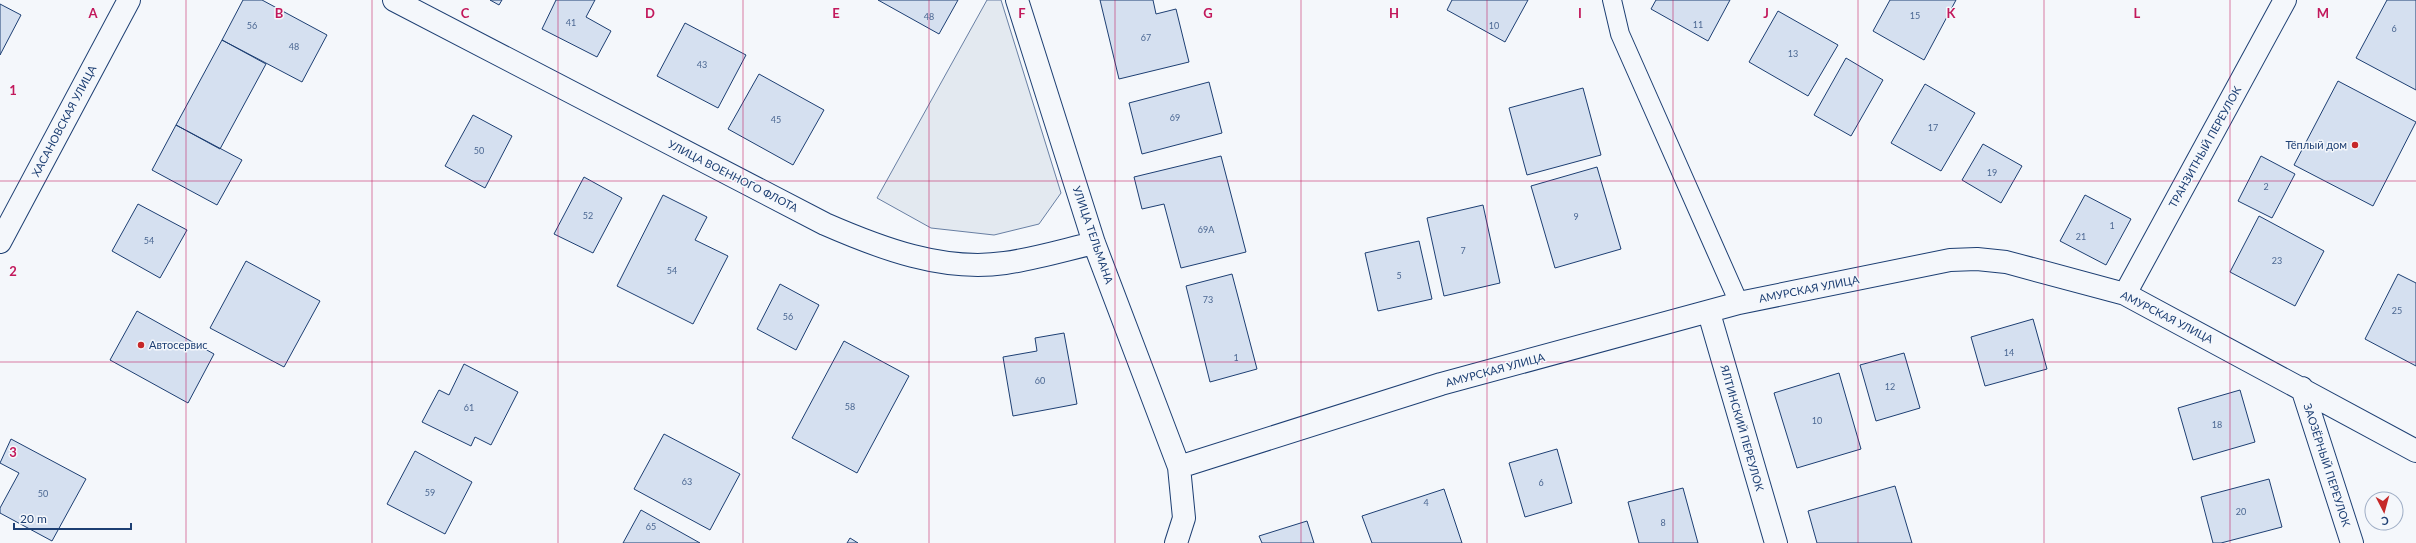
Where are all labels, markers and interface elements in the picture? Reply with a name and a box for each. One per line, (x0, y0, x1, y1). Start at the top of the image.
text: A (87, 5, 98, 21)
text: B (275, 5, 284, 21)
text: C (461, 5, 470, 21)
text: D (645, 5, 655, 21)
text: E (832, 5, 840, 21)
text: F (1018, 5, 1026, 21)
text: G (1203, 5, 1213, 21)
text: H (1389, 5, 1399, 21)
text: I (1578, 5, 1582, 21)
text: J (1763, 5, 1769, 21)
text: K (1947, 5, 1957, 21)
text: L (2134, 5, 2141, 21)
text: M (2317, 5, 2329, 21)
house number: 15 (1910, 10, 1920, 21)
house number: 48 (924, 11, 934, 22)
house number: 41 (566, 17, 576, 28)
house number: 11 (1693, 19, 1703, 30)
house number: 56 (247, 20, 257, 31)
house number: 10 (1489, 20, 1499, 31)
house number: 6 (2391, 23, 2397, 34)
house number: 67 (1141, 32, 1151, 43)
house number: 48 (289, 41, 299, 52)
house number: 13 (1788, 48, 1798, 59)
house number: 43 (697, 59, 707, 70)
street label: ХАСАНОВСКАЯ УЛИЦА (29, 62, 99, 179)
text: 1 (9, 82, 17, 98)
street label: ТРАНЗИТНЫЙ ПЕРЕУЛОК (2166, 83, 2244, 210)
house number: 69 (1170, 112, 1180, 123)
house number: 45 (771, 114, 781, 125)
house number: 17 (1928, 122, 1938, 133)
street label: УЛИЦА ВОЕННОГО ФЛОТА (666, 137, 801, 214)
place label: Тёплый дом (2285, 138, 2347, 151)
marker: Тёплый дом (2350, 140, 2360, 150)
house number: 50 (474, 145, 484, 156)
house number: 19 (1987, 167, 1997, 178)
house number: 2 (2263, 181, 2269, 192)
street label: УЛИЦА ТЕЛЬМАНА (1071, 184, 1116, 286)
house number: 52 (583, 210, 593, 221)
house number: 9 (1573, 211, 1579, 222)
house number: 1 (2109, 220, 2115, 231)
house number: 69А (1198, 224, 1215, 235)
house number: 21 (2076, 231, 2086, 242)
house number: 54 (144, 235, 154, 246)
house number: 7 (1460, 245, 1466, 256)
house number: 23 (2272, 255, 2282, 266)
text: 2 (9, 263, 17, 279)
house number: 54 (667, 265, 677, 276)
house number: 5 (1396, 270, 1402, 281)
street label: АМУРСКАЯ УЛИЦА (1758, 272, 1861, 305)
street label: АМУРСКАЯ УЛИЦА (2119, 288, 2216, 346)
house number: 73 (1203, 294, 1213, 305)
house number: 25 (2392, 305, 2402, 316)
house number: 56 (783, 311, 793, 322)
place label: Автосервис (149, 338, 208, 351)
marker: Автосервис (136, 340, 146, 350)
house number: 14 (2004, 347, 2014, 358)
street label: АМУРСКАЯ УЛИЦА (1444, 350, 1546, 389)
house number: 1 (1233, 352, 1239, 363)
street label: ЯЛТИНСКИЙ ПЕРЕУЛОК (1718, 362, 1767, 493)
house number: 60 (1035, 375, 1045, 386)
house number: 12 (1885, 381, 1895, 392)
house number: 58 (845, 401, 855, 412)
house number: 61 (464, 402, 474, 413)
street label: ЗАОЗЁРНЫЙ ПЕРЕУЛОК (2301, 402, 2354, 529)
house number: 10 (1812, 415, 1822, 426)
house number: 18 (2212, 419, 2222, 430)
text: 3 (9, 444, 17, 460)
house number: 63 (682, 476, 692, 487)
house number: 6 (1538, 477, 1544, 488)
house number: 59 (425, 487, 435, 498)
house number: 50 (38, 488, 48, 499)
north arrow (2364, 491, 2404, 531)
house number: 4 (1423, 497, 1429, 508)
scale bar (14, 505, 131, 531)
house number: 20 (2236, 506, 2246, 517)
text: 20 m (20, 511, 47, 526)
text: С (2380, 515, 2389, 528)
house number: 8 (1660, 517, 1666, 528)
house number: 65 (646, 521, 656, 532)

